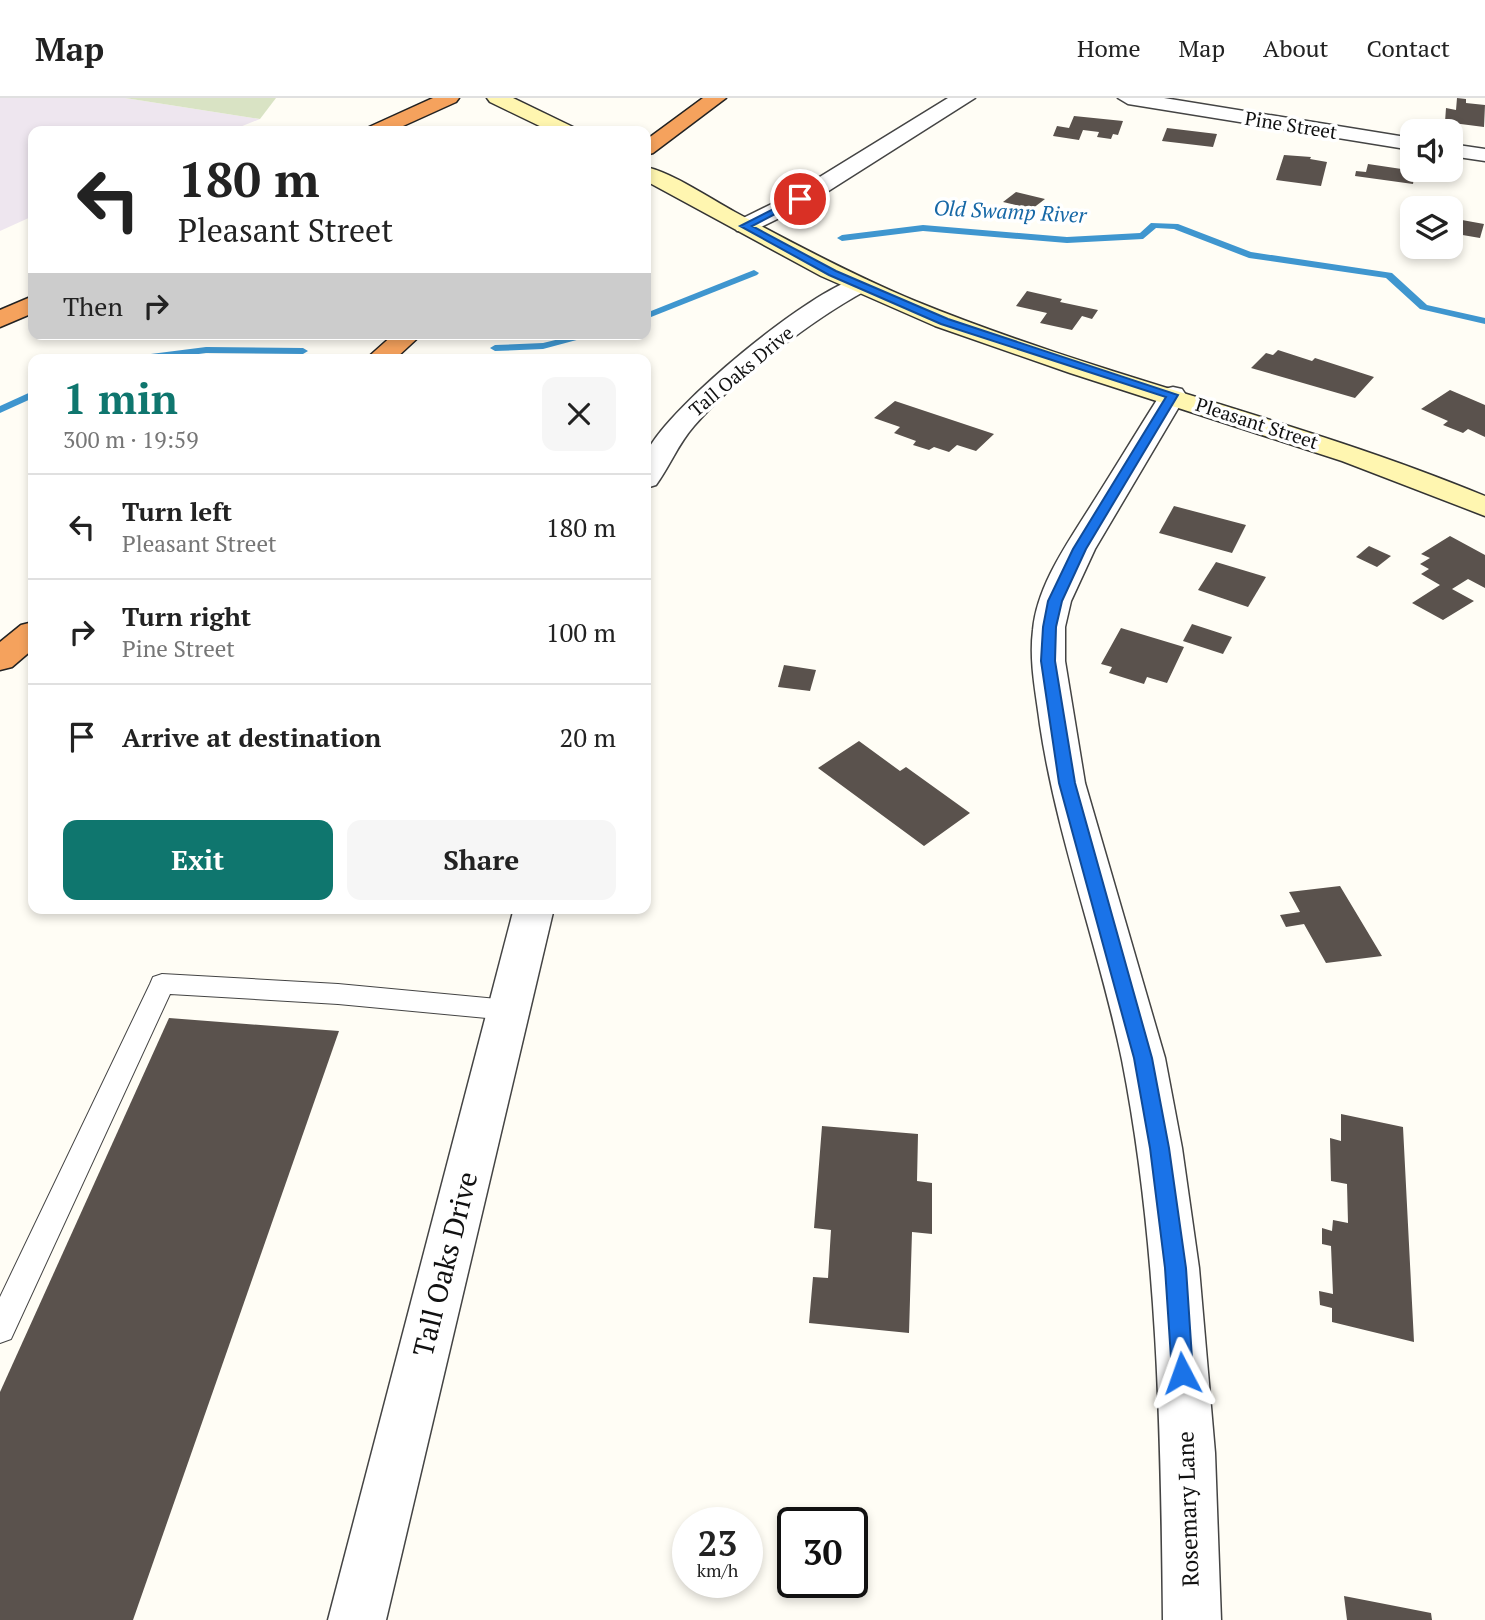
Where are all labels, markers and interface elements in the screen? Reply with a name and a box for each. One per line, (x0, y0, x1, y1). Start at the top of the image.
text: Map (35, 27, 104, 70)
text: Home (1077, 32, 1141, 64)
text: Map (1179, 32, 1225, 64)
text: About (1263, 32, 1329, 64)
text: Contact (1367, 32, 1450, 64)
street label: Pine Street (1243, 105, 1339, 144)
map controls (1400, 119, 1463, 259)
button: sound (1400, 119, 1463, 182)
text: 180 m (178, 146, 320, 211)
icon: left (63, 154, 154, 245)
pin (770, 169, 830, 229)
icon: arrive (781, 180, 819, 218)
water label: Old Swamp River (933, 193, 1088, 229)
button: layers (1400, 196, 1463, 259)
text: Pleasant Street (178, 209, 393, 251)
icon: right (137, 287, 175, 325)
text: Then (63, 289, 123, 323)
street label: Tall Oaks Drive (683, 320, 798, 421)
text: 1 min (63, 370, 178, 426)
button: close (542, 377, 616, 451)
street label: Pleasant Street (1193, 391, 1322, 454)
text: 300 m · 19:59 (63, 424, 198, 455)
text: Turn left (122, 494, 232, 528)
icon: left (63, 508, 101, 546)
text: 180 m (546, 510, 616, 544)
text: Pleasant Street (122, 528, 277, 559)
text: Turn right (122, 599, 251, 633)
icon: right (63, 613, 101, 651)
text: 100 m (546, 615, 616, 649)
text: Pine Street (122, 633, 235, 664)
icon: arrive (63, 718, 101, 756)
text: Arrive at destination (122, 720, 381, 754)
text: 20 m (560, 720, 616, 754)
button: Exit (63, 820, 333, 900)
button: Share (347, 820, 616, 900)
street label: Tall Oaks Drive (404, 1168, 485, 1360)
position arrow (1145, 1336, 1219, 1410)
street label: Rosemary Lane (1169, 1431, 1206, 1587)
speed limit sign: 30 (777, 1507, 868, 1598)
text: 23 (698, 1520, 737, 1566)
text: km/h (697, 1558, 738, 1582)

